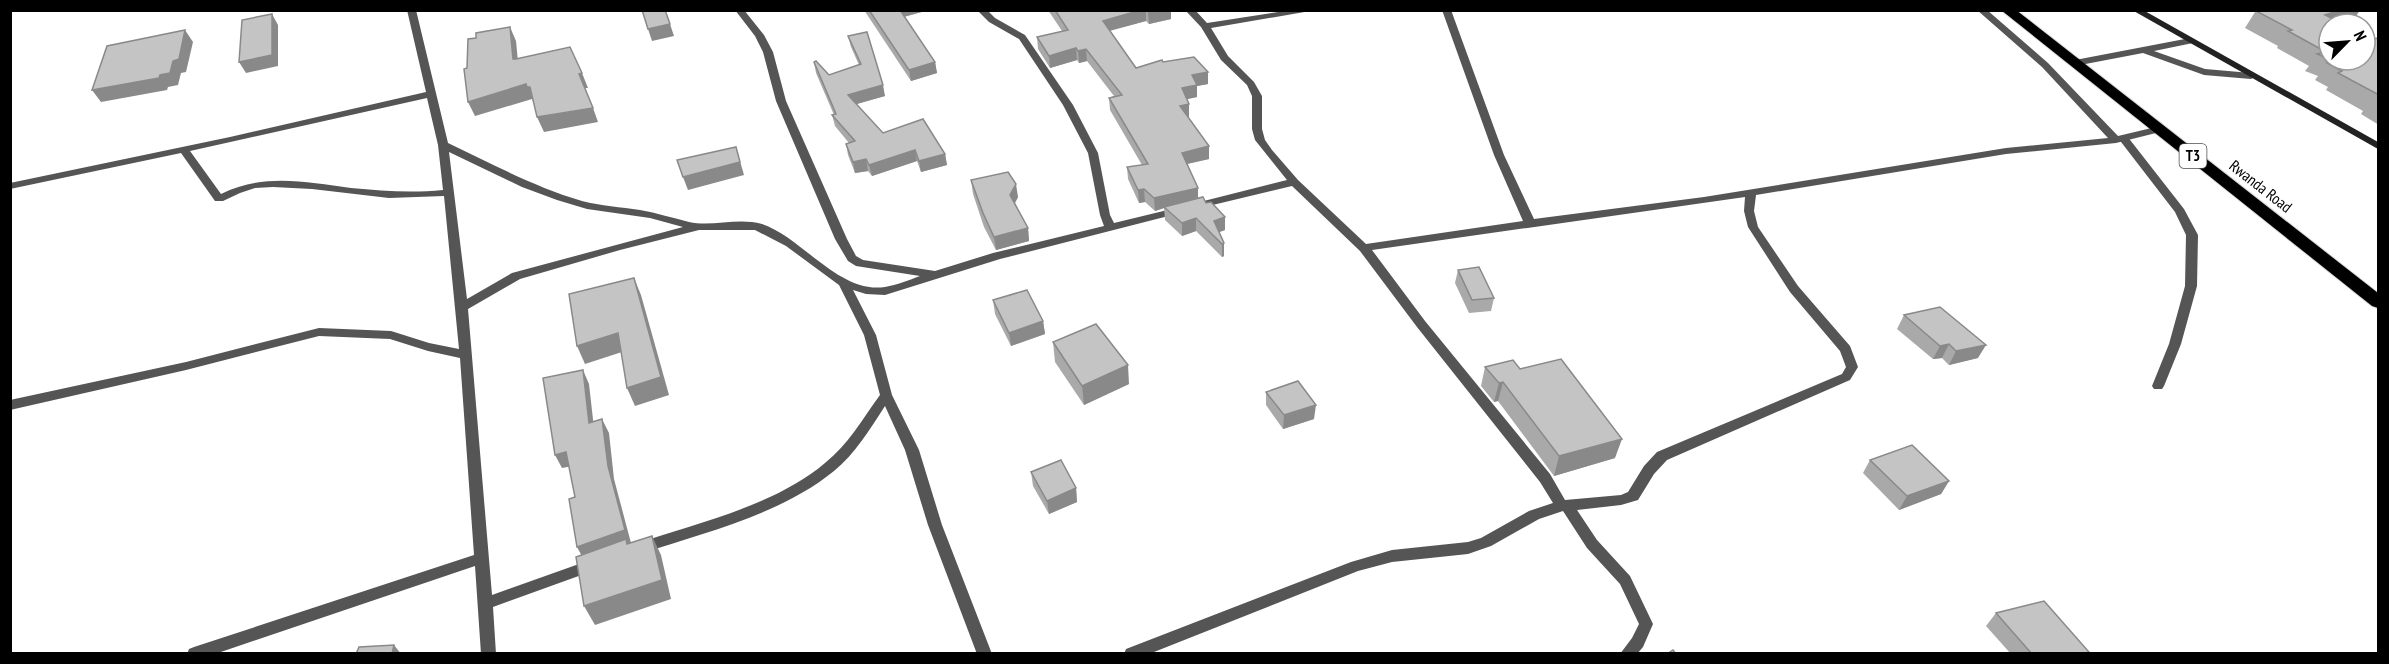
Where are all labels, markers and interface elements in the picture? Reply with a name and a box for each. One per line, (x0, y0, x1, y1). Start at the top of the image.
north arrow (2317, 12, 2377, 72)
text: N (2350, 28, 2371, 44)
road number: T3 (2180, 144, 2206, 168)
street label: Rwanda Road (2226, 155, 2296, 217)

